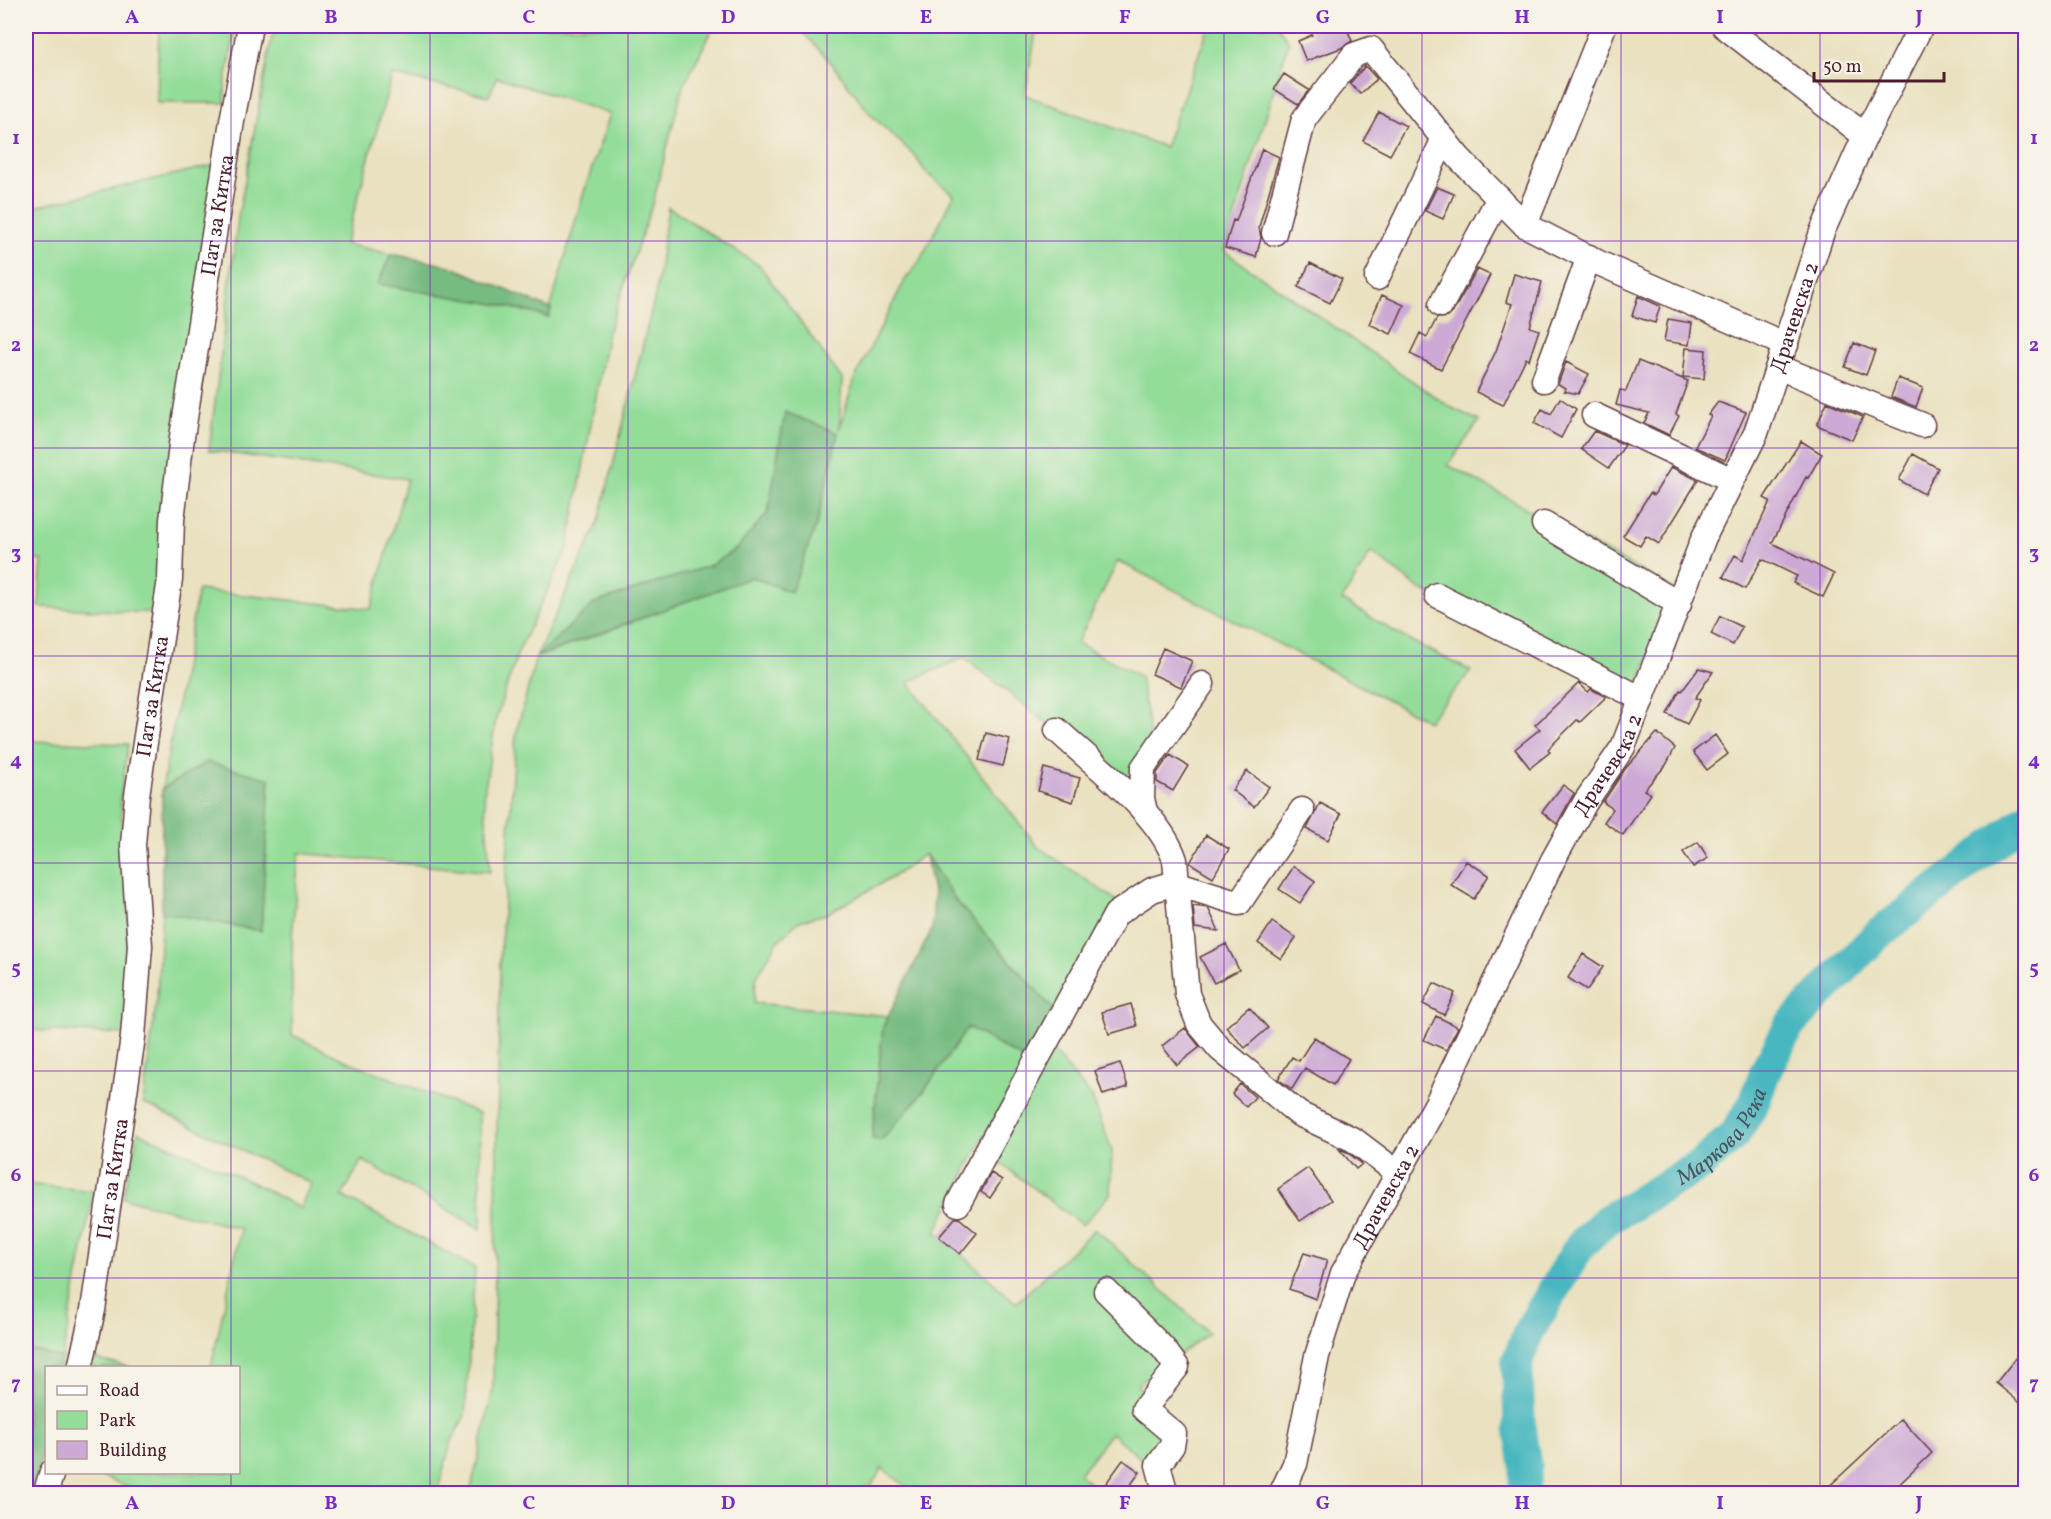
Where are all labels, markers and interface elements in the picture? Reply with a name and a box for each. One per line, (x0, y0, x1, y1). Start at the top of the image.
text: A (125, 4, 139, 32)
text: B (324, 4, 338, 32)
text: C (523, 4, 536, 32)
text: D (721, 4, 735, 32)
text: E (920, 4, 932, 32)
text: F (1119, 4, 1131, 32)
text: G (1316, 4, 1330, 32)
text: H (1514, 4, 1530, 32)
text: I (1716, 4, 1724, 32)
text: J (1914, 4, 1923, 32)
scale bar (1814, 45, 1944, 83)
text: 50 m (1823, 55, 1862, 80)
text: 1 (12, 125, 20, 153)
text: 1 (2030, 125, 2038, 153)
street label: Пат за Китка (195, 152, 243, 278)
street label: Драчевска 2 (1764, 258, 1827, 377)
text: 2 (11, 332, 21, 360)
text: 2 (2029, 332, 2039, 360)
text: 3 (11, 540, 21, 568)
text: 3 (2029, 540, 2039, 568)
street label: Пат за Китка (130, 634, 177, 759)
street label: Драчевска 2 (1567, 710, 1650, 822)
text: 4 (10, 747, 22, 775)
text: 4 (2028, 747, 2040, 775)
text: 5 (11, 955, 21, 983)
text: 5 (2029, 955, 2039, 983)
water label: Маркова Река (1670, 1084, 1776, 1194)
street label: Пат за Китка (90, 1116, 137, 1242)
street label: Драчевска 2 (1346, 1139, 1427, 1254)
text: 6 (11, 1162, 22, 1190)
text: 6 (2029, 1162, 2040, 1190)
legend (45, 1366, 240, 1474)
text: 7 (11, 1370, 21, 1398)
text: 7 (2029, 1370, 2039, 1398)
text: Road (99, 1379, 140, 1404)
text: Park (99, 1409, 136, 1434)
text: Building (99, 1439, 167, 1464)
text: A (125, 1490, 139, 1518)
text: B (324, 1490, 338, 1518)
text: C (523, 1490, 536, 1518)
text: D (721, 1490, 735, 1518)
text: E (920, 1490, 932, 1518)
text: F (1119, 1490, 1131, 1518)
text: G (1316, 1490, 1330, 1518)
text: H (1514, 1490, 1530, 1518)
text: I (1716, 1490, 1724, 1518)
text: J (1914, 1490, 1923, 1518)

